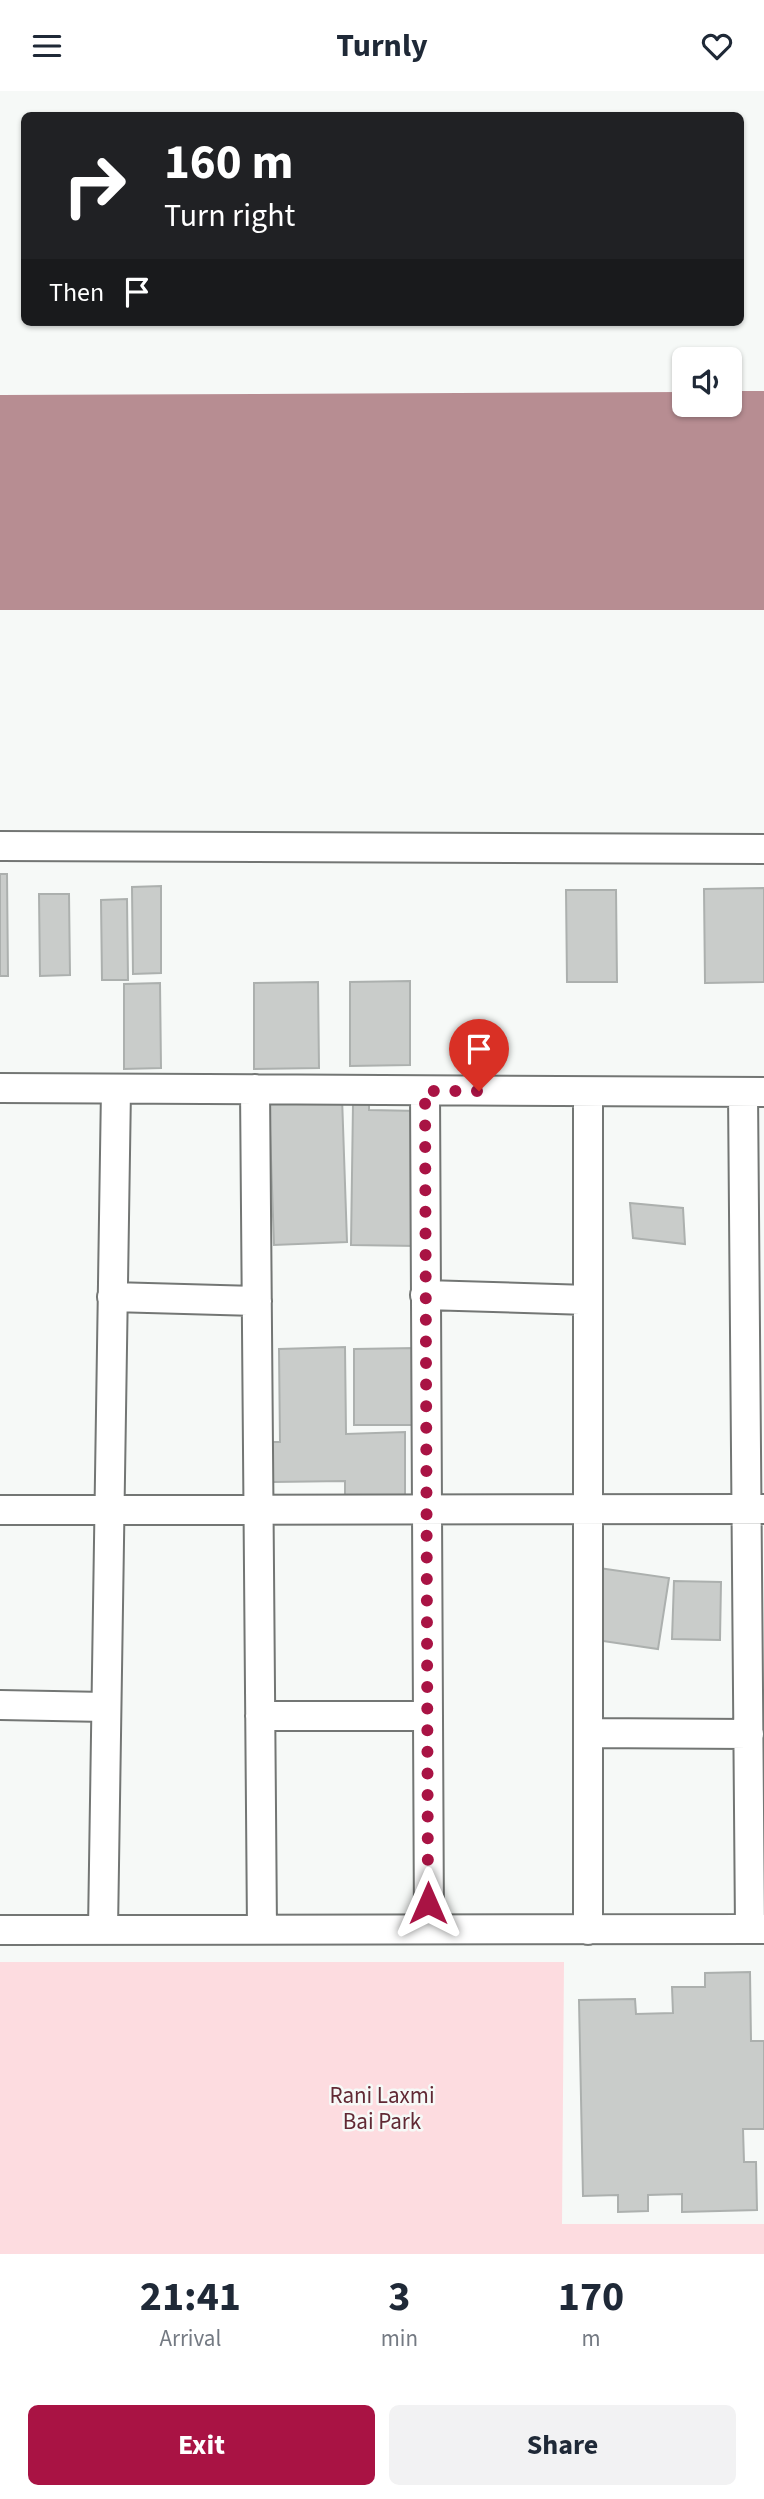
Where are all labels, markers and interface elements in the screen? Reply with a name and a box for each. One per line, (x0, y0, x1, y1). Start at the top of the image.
text: Turnly (336, 23, 428, 69)
icon: menu (28, 27, 66, 65)
icon: heart (698, 27, 736, 65)
text: 160 m (164, 128, 293, 198)
icon: right (49, 140, 140, 231)
text: Turn right (164, 193, 295, 239)
icon: arrive (118, 273, 156, 311)
text: Then (49, 274, 104, 311)
map controls (672, 347, 742, 417)
button: sound (672, 347, 742, 417)
pin (449, 1019, 509, 1091)
icon: arrive (460, 1030, 498, 1068)
position arrow (391, 1866, 465, 1940)
park label: Rani Laxmi Bai Park (329, 2079, 435, 2138)
text: 21:41 (140, 2267, 241, 2327)
text: 3 (388, 2267, 410, 2327)
text: 170 (558, 2267, 624, 2327)
text: Arrival (159, 2322, 221, 2355)
text: min (381, 2322, 418, 2355)
text: m (581, 2322, 601, 2355)
button: Exit (28, 2405, 375, 2485)
button: Share (389, 2405, 736, 2485)

